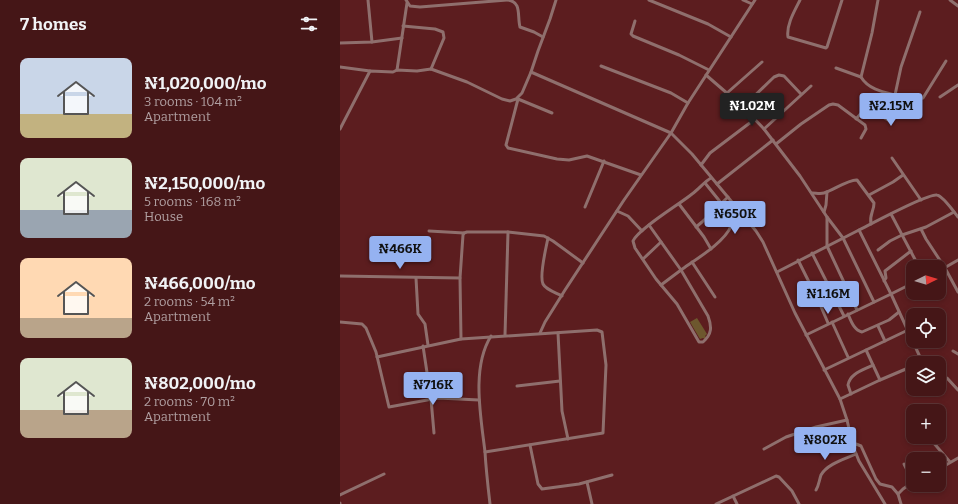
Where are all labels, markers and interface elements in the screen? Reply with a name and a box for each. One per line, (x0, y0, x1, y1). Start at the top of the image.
icon: filters (298, 13, 320, 35)
text: 7 homes (20, 14, 87, 35)
text: ₦1,020,000/mo (144, 73, 266, 94)
icon: home (52, 74, 100, 122)
pin: ₦1.02M (719, 93, 785, 127)
pin: ₦2.15M (858, 93, 924, 127)
text: 3 rooms · 104 m² (144, 94, 242, 109)
text: ₦1.02M (729, 98, 775, 113)
text: ₦2.15M (868, 98, 914, 113)
text: Apartment (144, 109, 211, 124)
text: ₦2,150,000/mo (144, 173, 265, 194)
icon: home (52, 174, 100, 222)
text: 5 rooms · 168 m² (144, 194, 241, 209)
pin: ₦650K (707, 201, 763, 235)
text: ₦650K (713, 206, 757, 221)
text: House (144, 209, 183, 224)
pin: ₦466K (372, 236, 428, 270)
text: ₦466K (378, 241, 422, 256)
north arrow (906, 260, 946, 300)
map controls (906, 260, 946, 492)
text: ₦466,000/mo (144, 273, 256, 294)
icon: home (52, 274, 100, 322)
pin: ₦1.16M (795, 281, 861, 315)
text: ₦1.16M (806, 286, 850, 301)
text: 2 rooms · 54 m² (144, 294, 235, 309)
button: locate (906, 308, 946, 348)
text: Apartment (144, 309, 211, 324)
button: layers (906, 356, 946, 396)
pin: ₦716K (405, 372, 461, 406)
text: ₦802,000/mo (144, 373, 256, 394)
icon: home (52, 374, 100, 422)
text: ₦716K (413, 377, 453, 392)
text: 2 rooms · 70 m² (144, 394, 235, 409)
button: + (906, 404, 946, 444)
text: Apartment (144, 409, 211, 424)
pin: ₦802K (797, 427, 853, 461)
text: ₦802K (803, 432, 847, 447)
button: − (906, 452, 946, 492)

